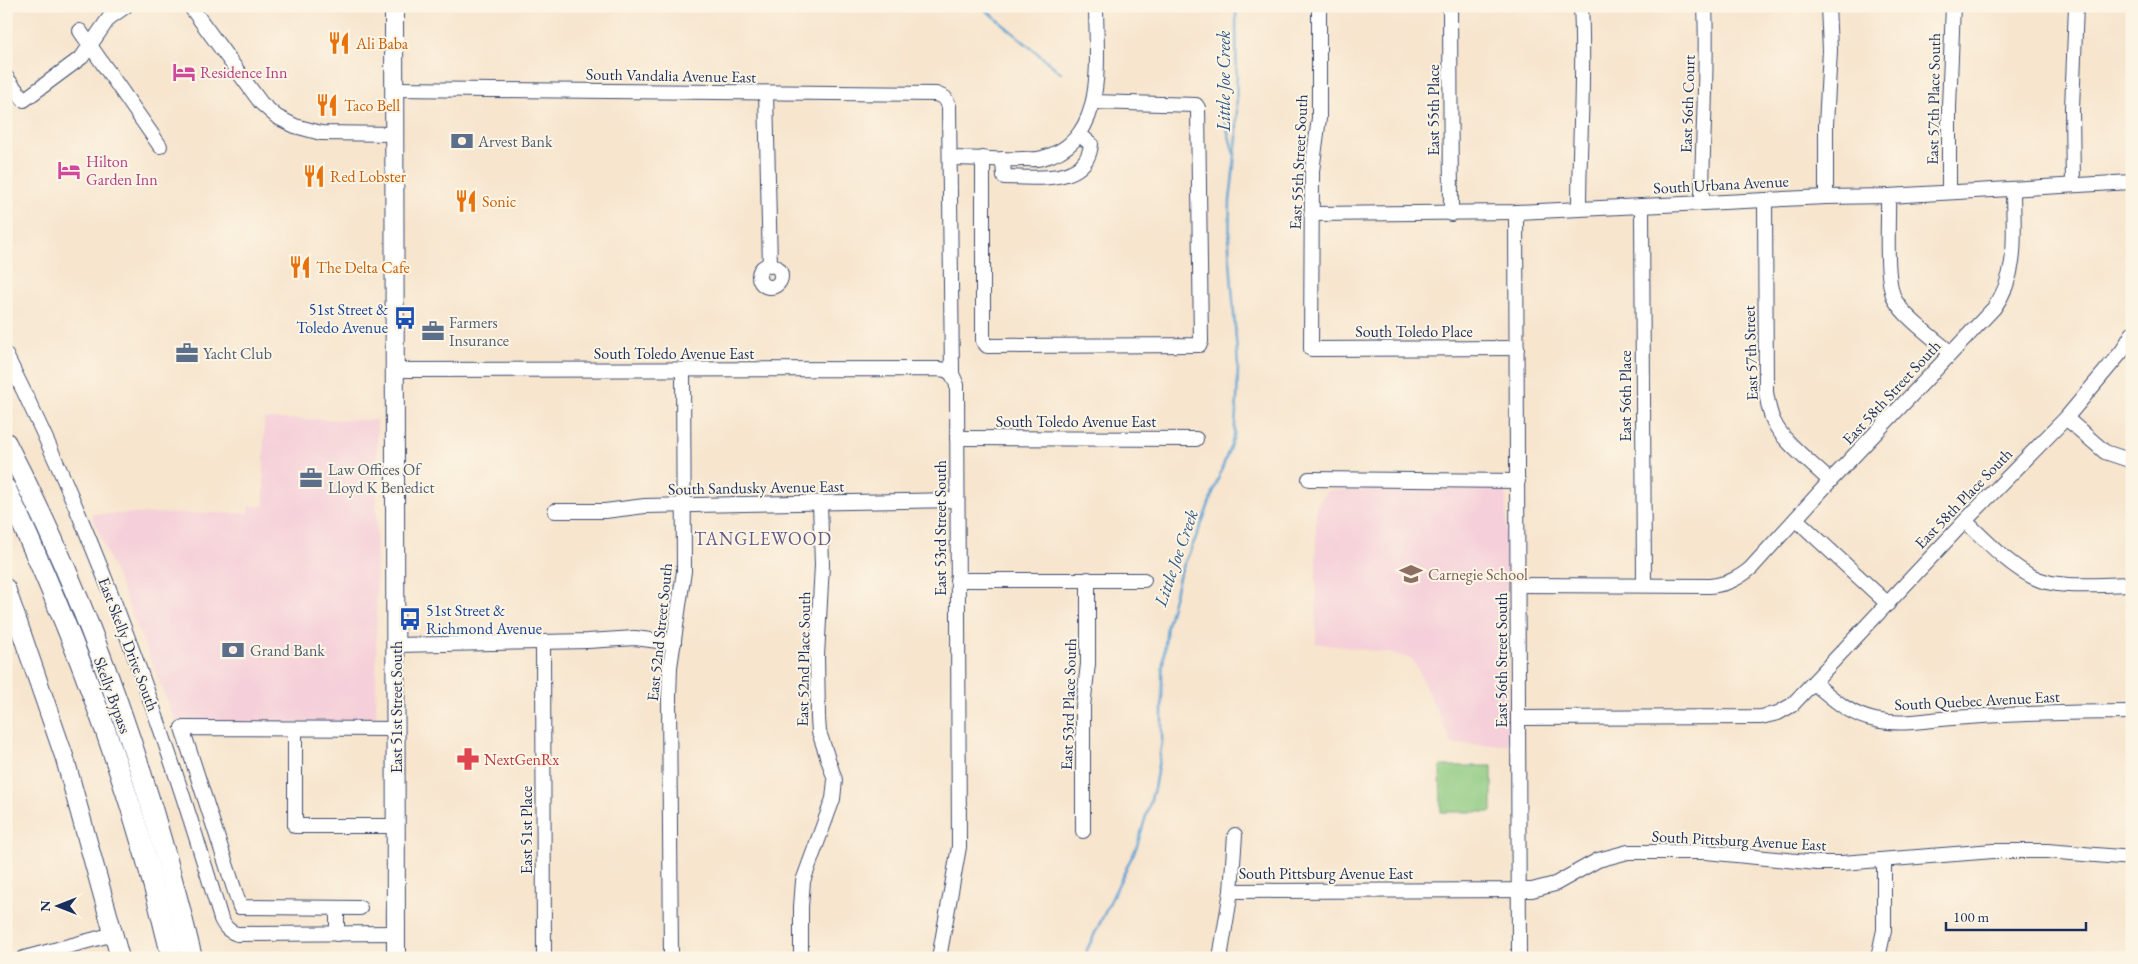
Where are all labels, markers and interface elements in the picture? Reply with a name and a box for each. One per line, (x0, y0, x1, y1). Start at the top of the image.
restaurant icon: Ali Baba (326, 30, 352, 56)
water label: Little Joe Creek (1212, 31, 1235, 132)
place label: Ali Baba (355, 33, 409, 54)
street label: East 57th Place South (1922, 33, 1945, 165)
street label: East 56th Court (1675, 55, 1700, 154)
hotel icon: Residence Inn (171, 59, 197, 85)
place label: Residence Inn (200, 62, 288, 83)
street label: South Vandalia Avenue East (586, 64, 756, 87)
street label: East 55th Place (1423, 64, 1444, 156)
restaurant icon: Taco Bell (314, 92, 340, 118)
street label: East 55th Street South (1284, 94, 1313, 230)
place label: Taco Bell (344, 95, 400, 116)
bank icon: Arvest Bank (449, 128, 475, 154)
place label: Arvest Bank (477, 131, 553, 152)
place label: Hilton Garden Inn (86, 151, 158, 190)
hotel icon: Hilton Garden Inn (56, 157, 82, 183)
restaurant icon: Red Lobster (301, 163, 327, 189)
place label: Red Lobster (330, 166, 407, 187)
street label: South Urbana Avenue (1653, 170, 1789, 199)
restaurant icon: Sonic (453, 188, 479, 214)
place label: Sonic (482, 191, 516, 212)
restaurant icon: The Delta Cafe (287, 254, 313, 280)
place label: The Delta Cafe (316, 257, 410, 278)
place label: 51st Street & Toledo Avenue (296, 299, 388, 338)
bus stop icon: 51st Street & Toledo Avenue (392, 305, 418, 331)
street label: East 57th Street (1738, 305, 1763, 401)
place label: Farmers Insurance (449, 312, 509, 351)
office icon: Farmers Insurance (420, 318, 446, 344)
street label: South Toledo Place (1355, 321, 1473, 342)
street label: East 58th Street South (1837, 336, 1945, 449)
office icon: Yacht Club (174, 340, 200, 366)
place label: Yacht Club (203, 343, 272, 364)
street label: South Toledo Avenue East (594, 343, 754, 364)
street label: East 56th Place (1615, 350, 1636, 442)
street label: South Toledo Avenue East (996, 411, 1156, 432)
street label: East 58th Place South (1910, 444, 2017, 553)
place label: Law Offices Of Lloyd K Benedict (328, 459, 434, 498)
street label: East 53rd Street South (930, 460, 951, 596)
office icon: Law Offices Of Lloyd K Benedict (298, 465, 324, 491)
street label: South Sandusky Avenue East (668, 475, 844, 500)
water label: Little Joe Creek (1148, 506, 1203, 610)
district label: TANGLEWOOD (694, 527, 832, 550)
school or university icon: Carnegie School (1398, 561, 1424, 587)
street label: East 52nd Street South (642, 562, 677, 702)
place label: Carnegie School (1428, 564, 1528, 585)
street label: East Skelly Drive South (93, 574, 164, 714)
street label: East 52nd Place South (792, 591, 815, 727)
street label: East 56th Street South (1491, 592, 1512, 728)
place label: 51st Street & Richmond Avenue (426, 600, 542, 639)
bus stop icon: 51st Street & Richmond Avenue (397, 606, 423, 632)
bank icon: Grand Bank (220, 637, 246, 663)
street label: East 53rd Place South (1056, 638, 1081, 770)
place label: Grand Bank (250, 640, 325, 661)
street label: East 51st Street South (386, 641, 407, 773)
street label: Skelly Bypass (89, 654, 136, 736)
street label: South Quebec Avenue East (1894, 686, 2060, 715)
pharmacy icon: NextGenRx (455, 746, 481, 772)
place label: NextGenRx (484, 749, 559, 770)
street label: East 51st Place (516, 786, 537, 874)
street label: South Pittsburg Avenue East (1651, 825, 1827, 856)
street label: South Pittsburg Avenue East (1239, 863, 1413, 884)
north arrow (32, 882, 82, 932)
scale bar (1946, 899, 2086, 931)
text: N (36, 900, 54, 912)
text: 100 m (1953, 907, 1990, 926)

